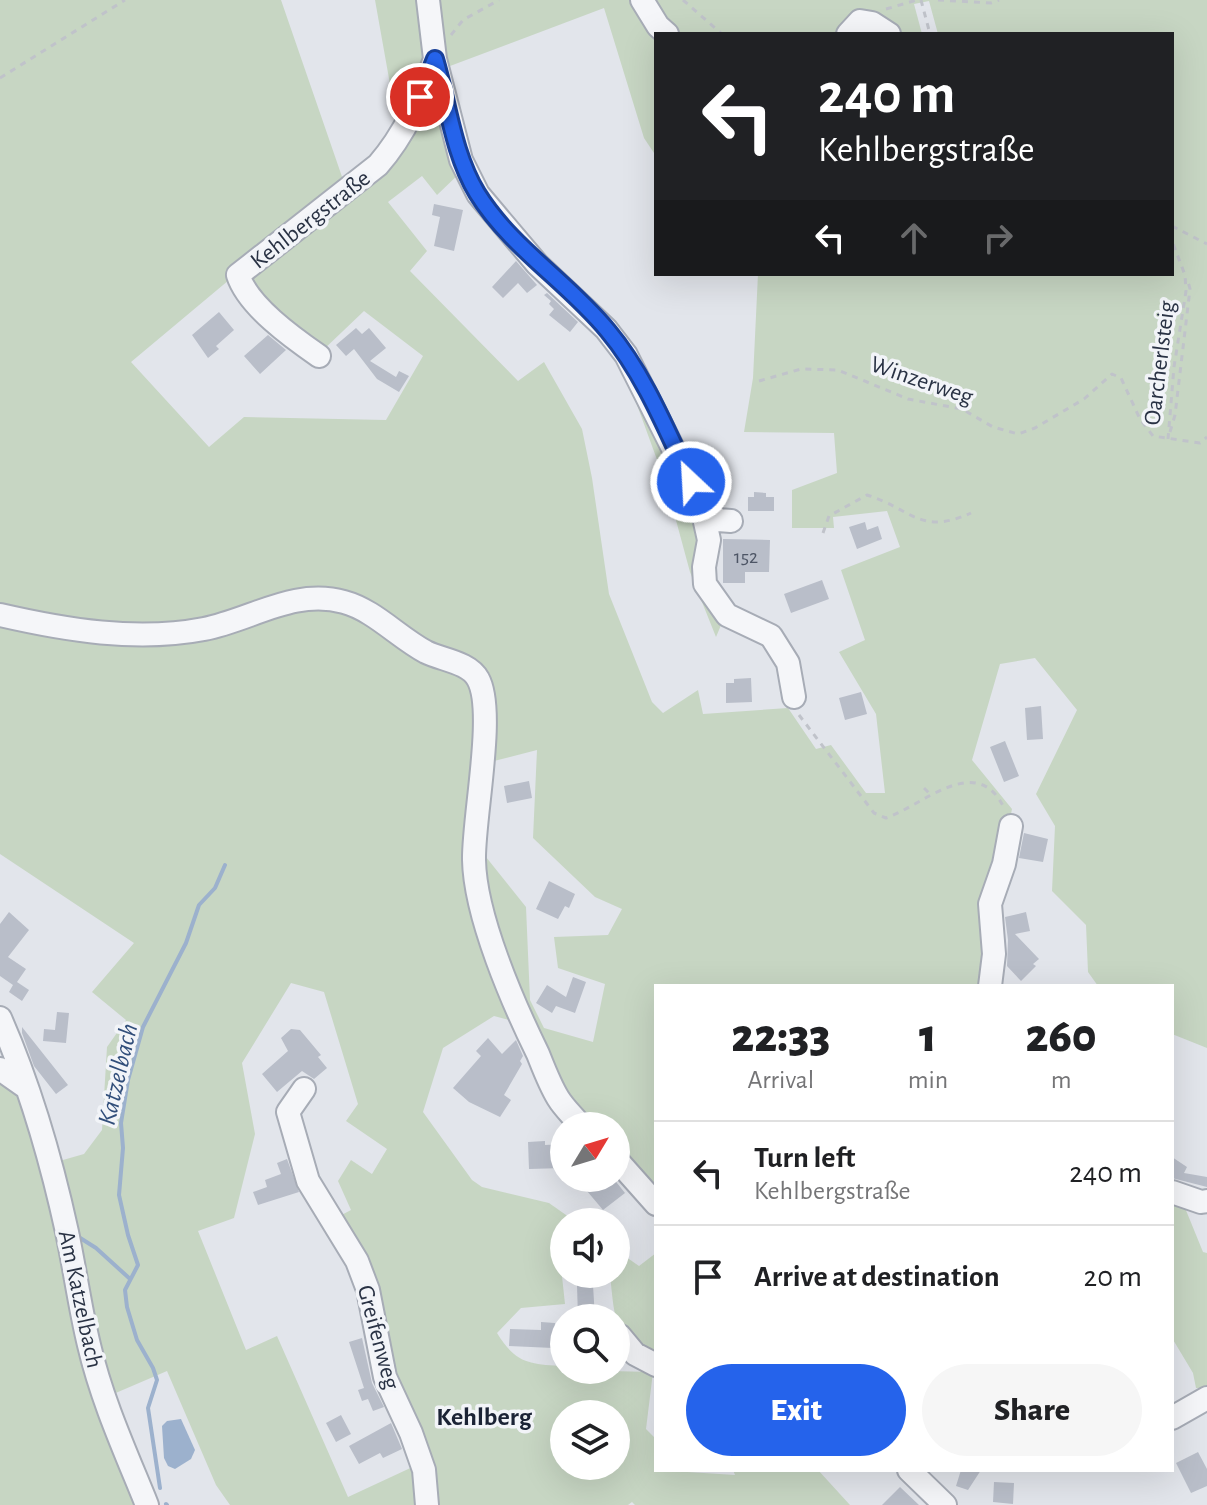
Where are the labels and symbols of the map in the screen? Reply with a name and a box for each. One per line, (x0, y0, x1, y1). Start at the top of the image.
pin (386, 63, 454, 131)
street label: Kehlbergstraße (246, 166, 375, 274)
street label: Oarcherlsteig (1140, 299, 1180, 427)
street label: Winzerweg (867, 352, 976, 410)
position arrow (649, 440, 733, 524)
house number: 152 (734, 547, 758, 567)
water label: Katzelbach (94, 1021, 142, 1128)
north arrow (550, 1112, 630, 1192)
street label: Am Katzelbach (54, 1228, 106, 1370)
street label: Greifenweg (353, 1283, 404, 1392)
district label: Kehlberg (436, 1404, 533, 1430)

